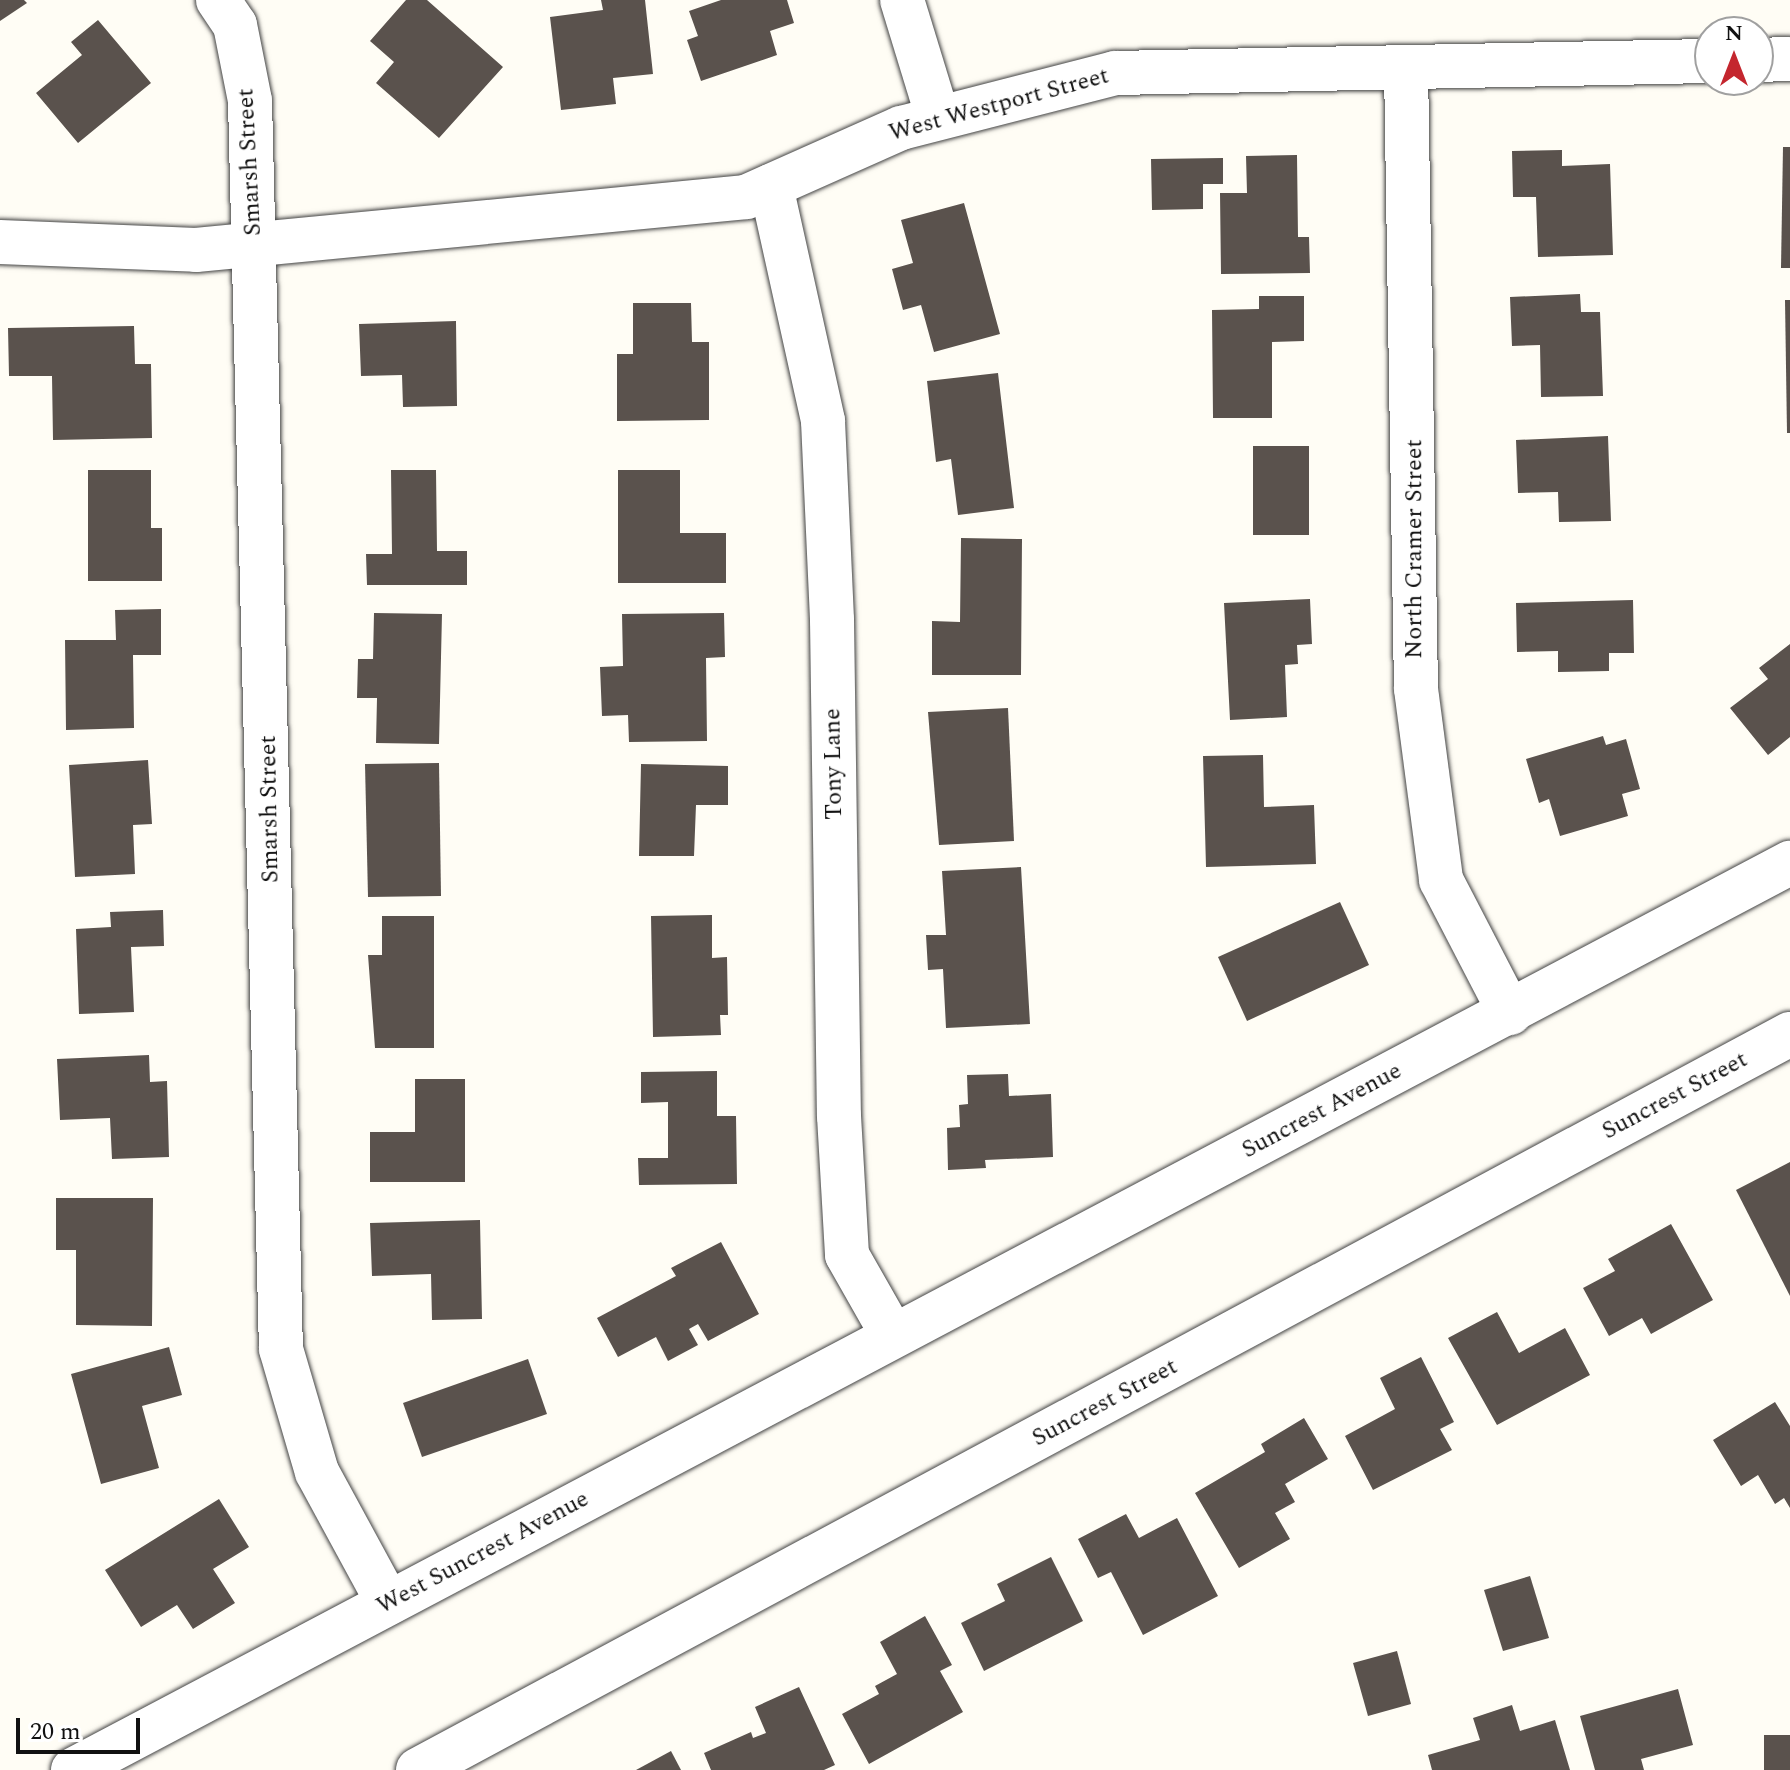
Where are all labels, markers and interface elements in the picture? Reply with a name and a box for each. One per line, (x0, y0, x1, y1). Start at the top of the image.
north arrow (1694, 16, 1774, 96)
text: N (1725, 17, 1743, 50)
street label: West Westport Street (886, 62, 1112, 148)
street label: Smarsh Street (232, 87, 268, 237)
street label: North Cramer Street (1401, 439, 1429, 659)
street label: Tony Lane (819, 708, 849, 820)
street label: Smarsh Street (254, 735, 286, 883)
street label: Suncrest Street (1597, 1046, 1753, 1146)
street label: Suncrest Avenue (1237, 1057, 1407, 1165)
street label: Suncrest Street (1027, 1353, 1183, 1453)
street label: West Suncrest Avenue (372, 1485, 594, 1621)
scale bar (20, 1702, 144, 1752)
text: 20 m (30, 1714, 81, 1750)

